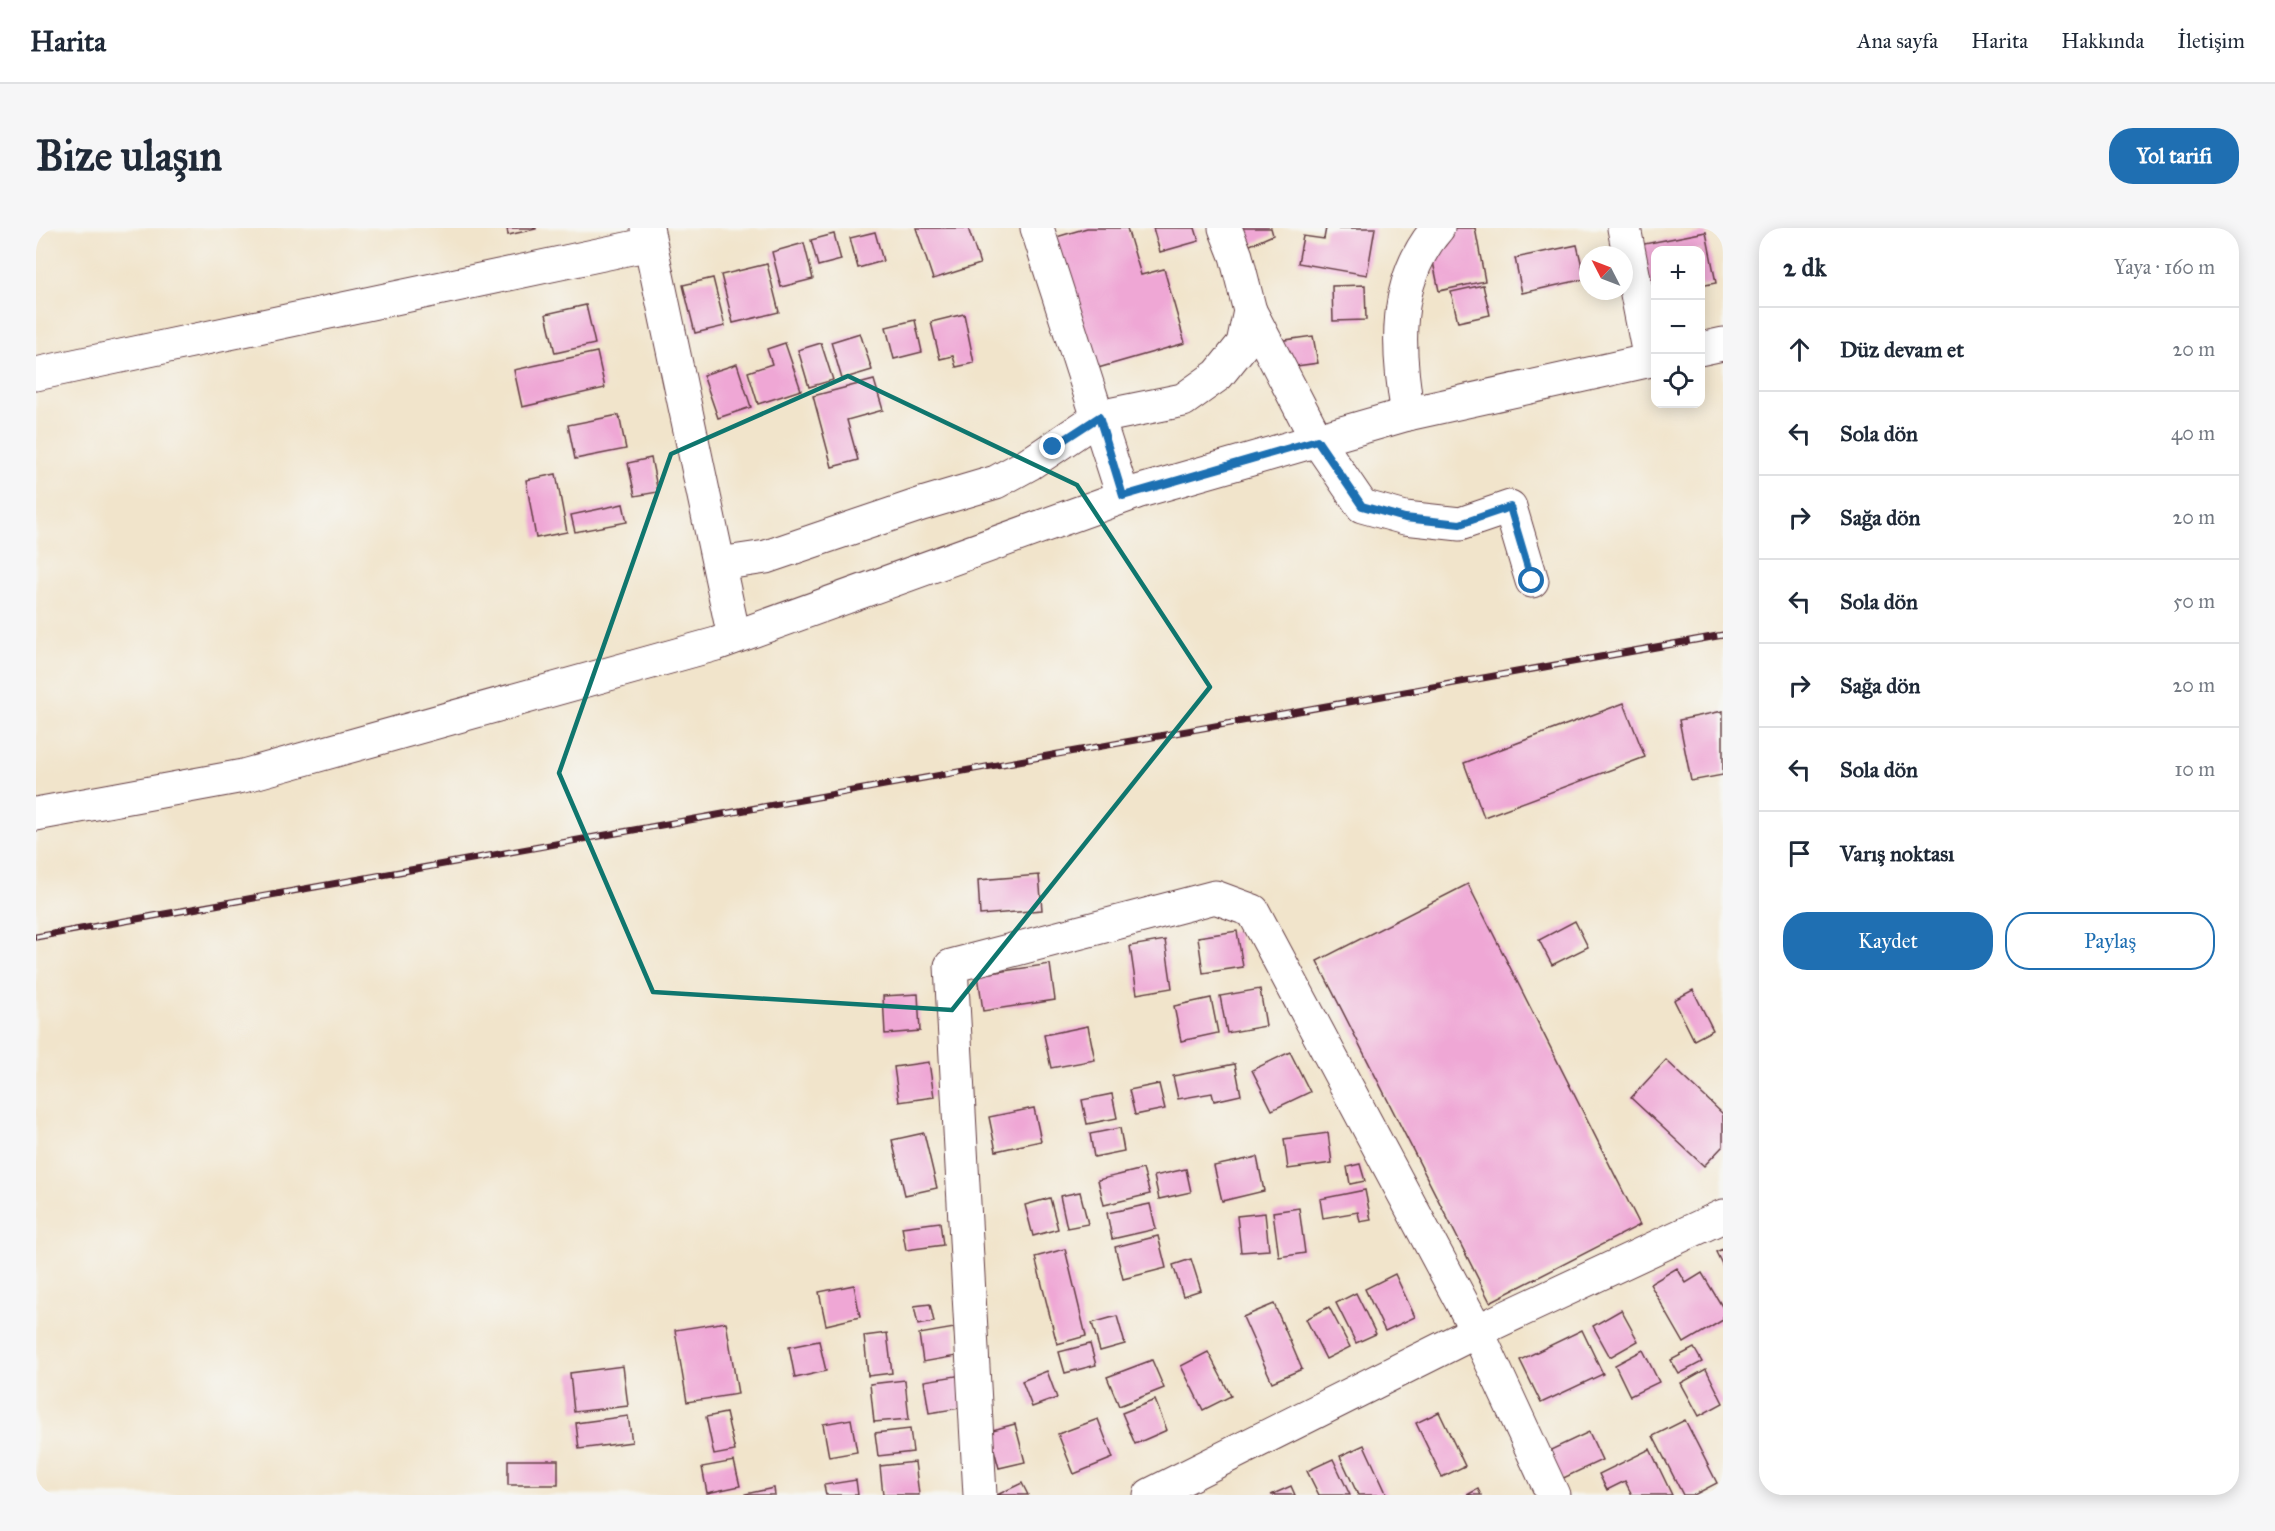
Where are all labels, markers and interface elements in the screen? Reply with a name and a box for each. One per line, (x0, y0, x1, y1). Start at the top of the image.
text: Harita (30, 24, 106, 59)
text: Ana sayfa (1857, 28, 1938, 54)
text: Harita (1971, 28, 2028, 54)
text: Hakkında (2061, 28, 2144, 54)
text: İletişim (2177, 28, 2245, 54)
button: Yol tarifi (2109, 128, 2239, 184)
text: Bize ulaşın (36, 130, 222, 182)
north arrow (1579, 246, 1633, 300)
map controls (1651, 246, 1705, 408)
button: + (1651, 246, 1705, 300)
text: 2 dk (1783, 251, 1827, 283)
text: Yaya · 160 m (2114, 255, 2215, 279)
button: − (1651, 300, 1705, 354)
icon: ahead (1783, 333, 1816, 366)
text: Düz devam et (1840, 336, 1964, 363)
text: 20 m (2172, 337, 2215, 361)
button: locate (1651, 354, 1705, 408)
icon: left (1783, 417, 1816, 450)
text: Sola dön (1840, 420, 1918, 447)
text: 40 m (2171, 421, 2215, 445)
route end (1039, 433, 1065, 459)
icon: right (1783, 501, 1816, 534)
text: Sağa dön (1840, 504, 1920, 531)
text: 20 m (2172, 505, 2215, 529)
route start (1518, 567, 1544, 593)
icon: left (1783, 585, 1816, 618)
text: Sola dön (1840, 588, 1918, 615)
text: 50 m (2173, 589, 2215, 613)
icon: right (1783, 669, 1816, 702)
text: Sağa dön (1840, 672, 1920, 699)
text: 20 m (2172, 673, 2215, 697)
icon: left (1783, 753, 1816, 786)
text: Sola dön (1840, 756, 1918, 783)
text: 10 m (2174, 757, 2215, 781)
icon: arrive (1783, 837, 1816, 870)
text: Varış noktası (1840, 840, 1954, 867)
button: Kaydet (1783, 912, 1993, 970)
button: Paylaş (2005, 912, 2215, 970)

